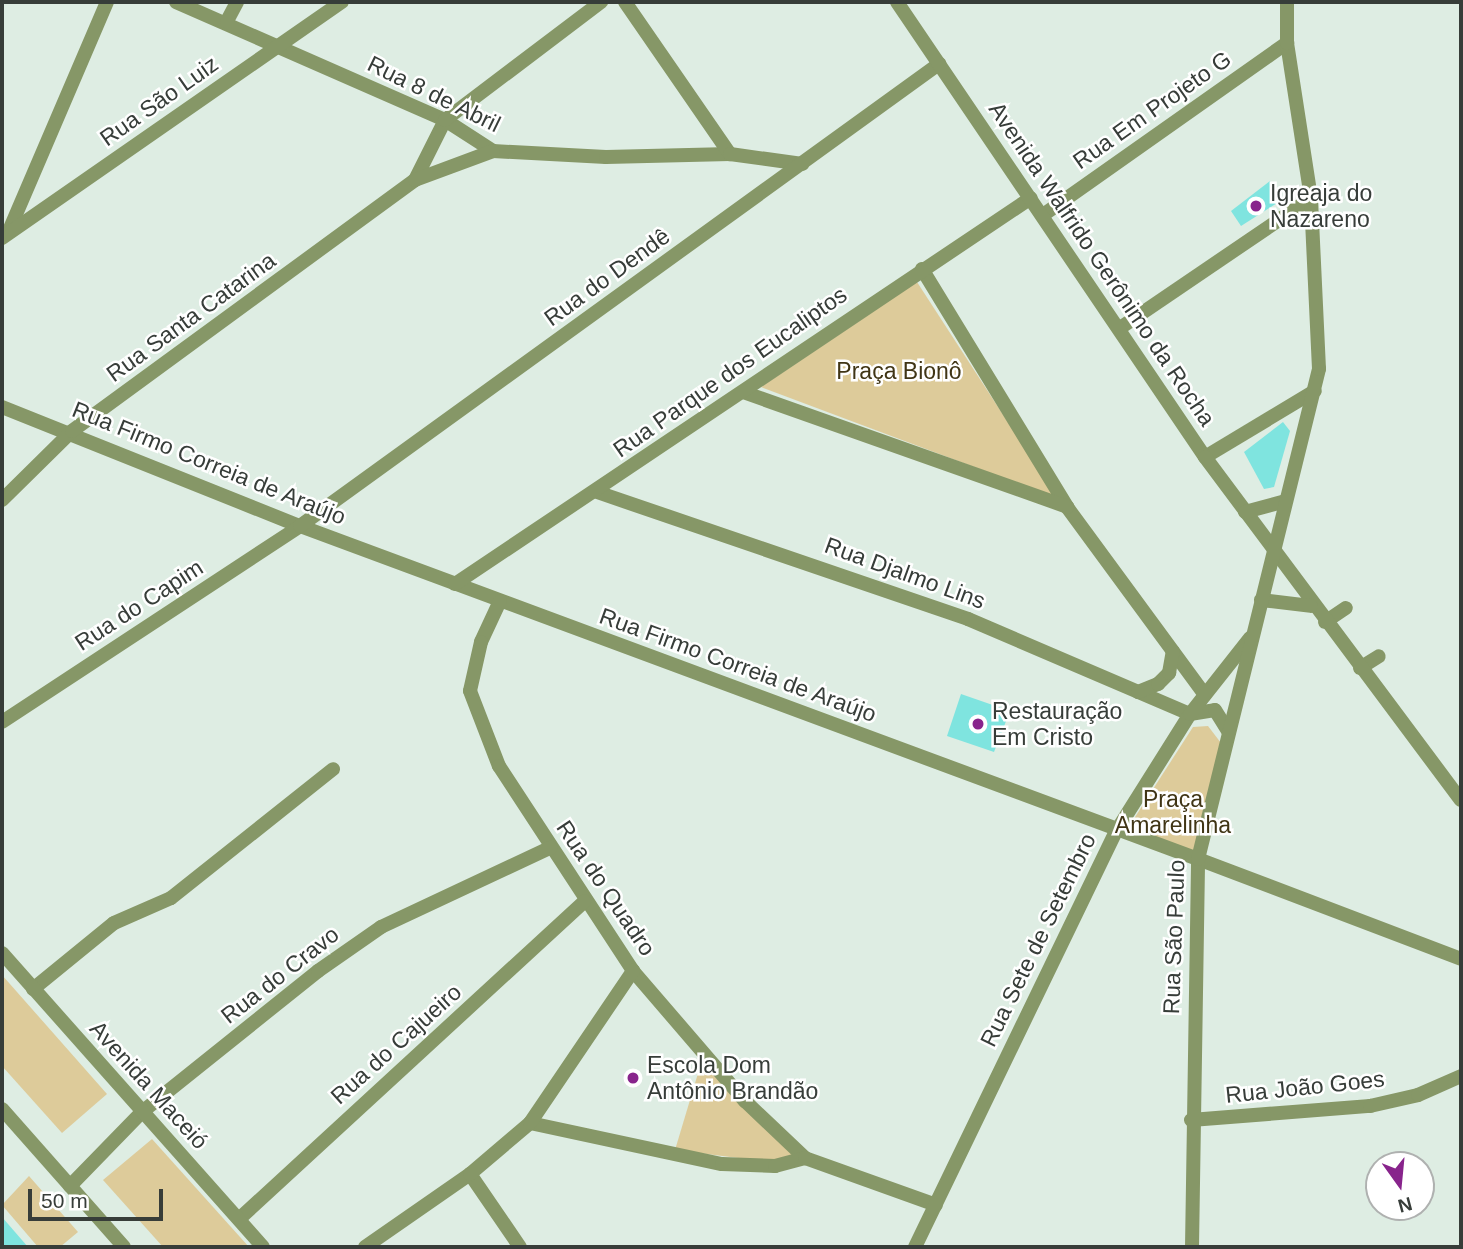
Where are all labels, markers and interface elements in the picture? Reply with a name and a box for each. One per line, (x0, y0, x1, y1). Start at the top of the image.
street label: Rua Em Projeto G (1068, 45, 1236, 175)
street label: Rua São Luiz (95, 50, 223, 152)
street label: Rua 8 de Abril (362, 50, 506, 138)
street label: Avenida Walfrido Gerônimo da Rocha (983, 97, 1221, 431)
place label: Igreaja do Nazareno (1270, 179, 1372, 233)
marker: Igreaja do Nazareno (1248, 198, 1264, 214)
street label: Rua do Dendê (539, 222, 675, 332)
street label: Rua Santa Catarina (101, 246, 281, 388)
street label: Rua Parque dos Eucaliptos (608, 281, 852, 463)
park label: Praça Bionô (836, 357, 962, 385)
street label: Rua Firmo Correia de Araújo (68, 395, 350, 531)
street label: Rua Djalmo Lins (821, 531, 989, 615)
street label: Rua do Capim (70, 553, 208, 657)
street label: Rua Firmo Correia de Araújo (595, 602, 881, 728)
place label: Restauração Em Cristo (992, 697, 1122, 751)
marker: Restauração Em Cristo (970, 716, 986, 732)
park label: Praça Amarelinha (1115, 785, 1231, 839)
street label: Rua do Quadro (551, 815, 661, 961)
street label: Rua Sete de Setembro (974, 829, 1102, 1051)
street label: Rua São Paulo (1158, 859, 1190, 1015)
street label: Rua do Cravo (216, 920, 344, 1030)
street label: Rua do Cajueiro (325, 978, 467, 1110)
street label: Avenida Maceió (84, 1015, 214, 1155)
place label: Escola Dom Antônio Brandão (647, 1051, 818, 1105)
street label: Rua João Goes (1224, 1065, 1386, 1109)
marker: Escola Dom Antônio Brandão (625, 1070, 641, 1086)
north arrow (1365, 1151, 1435, 1221)
scale bar (32, 1176, 166, 1220)
text: 50 m (41, 1189, 88, 1212)
text: N (1396, 1193, 1414, 1217)

